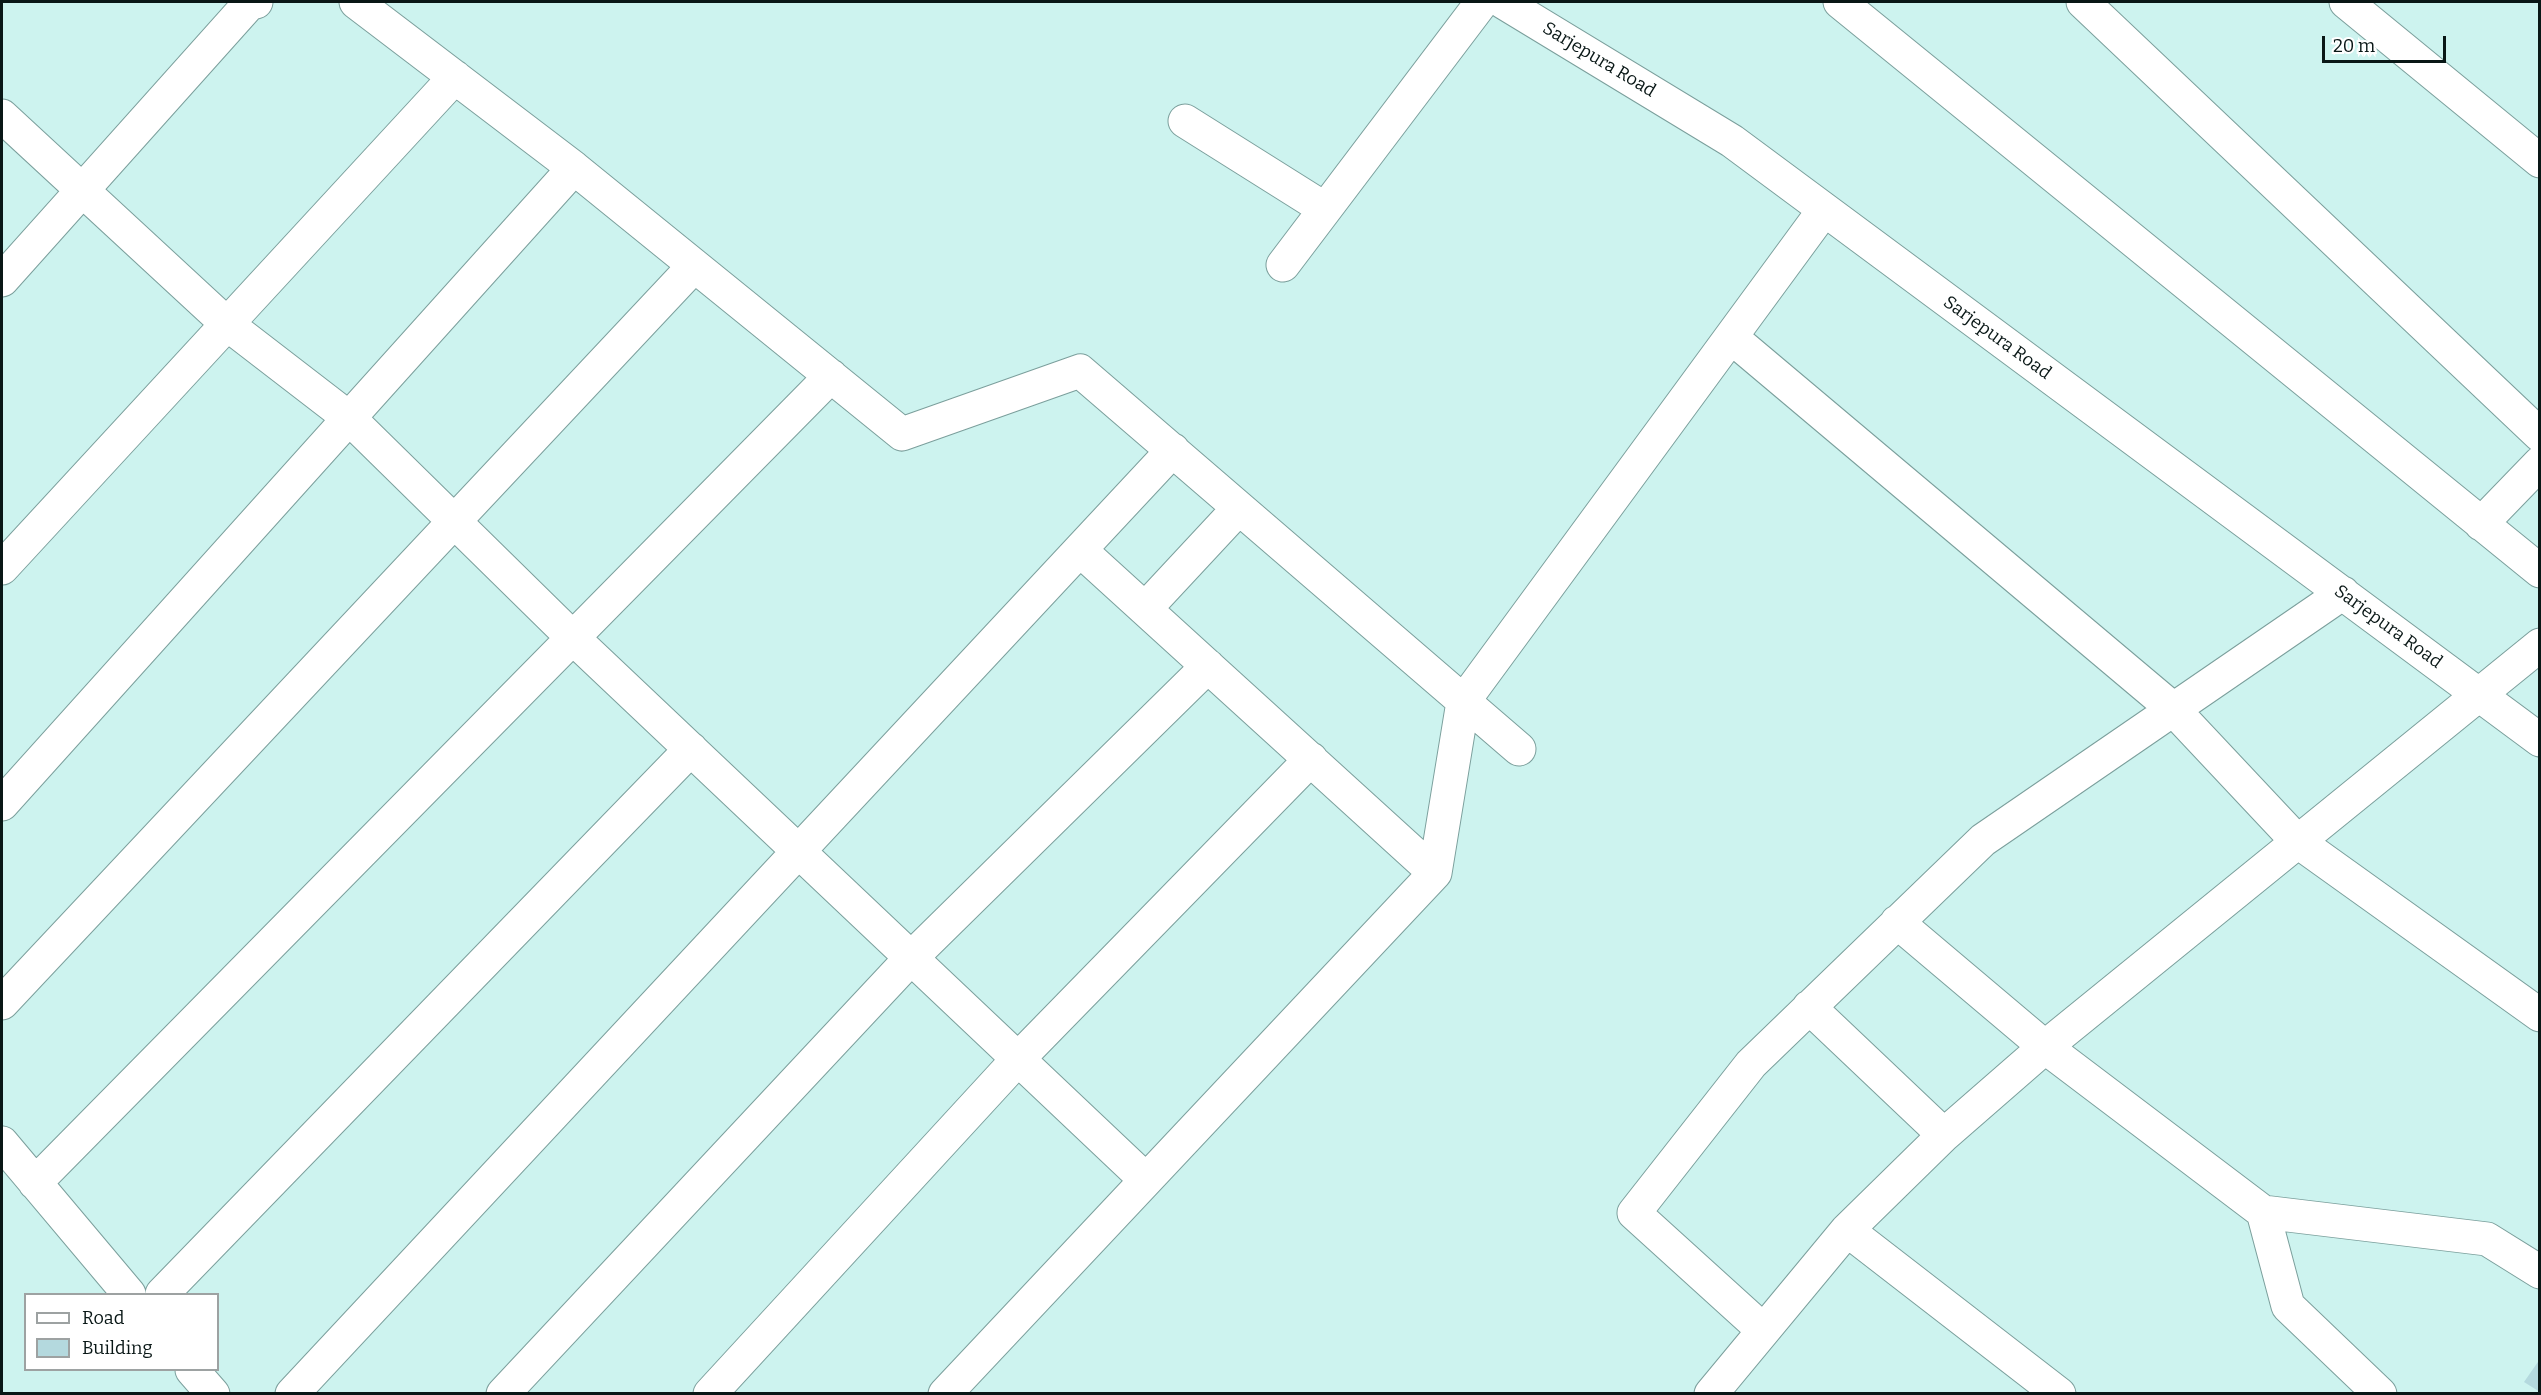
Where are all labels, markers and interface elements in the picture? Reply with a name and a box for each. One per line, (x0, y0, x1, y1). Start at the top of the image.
street label: Sarjepura Road (1539, 18, 1659, 102)
scale bar (2325, 24, 2450, 62)
text: 20 m (2333, 35, 2375, 57)
street label: Sarjepura Road (1939, 292, 2055, 384)
street label: Sarjepura Road (2330, 581, 2446, 673)
legend (24, 1293, 219, 1371)
text: Road (82, 1307, 124, 1329)
text: Building (82, 1337, 153, 1359)

